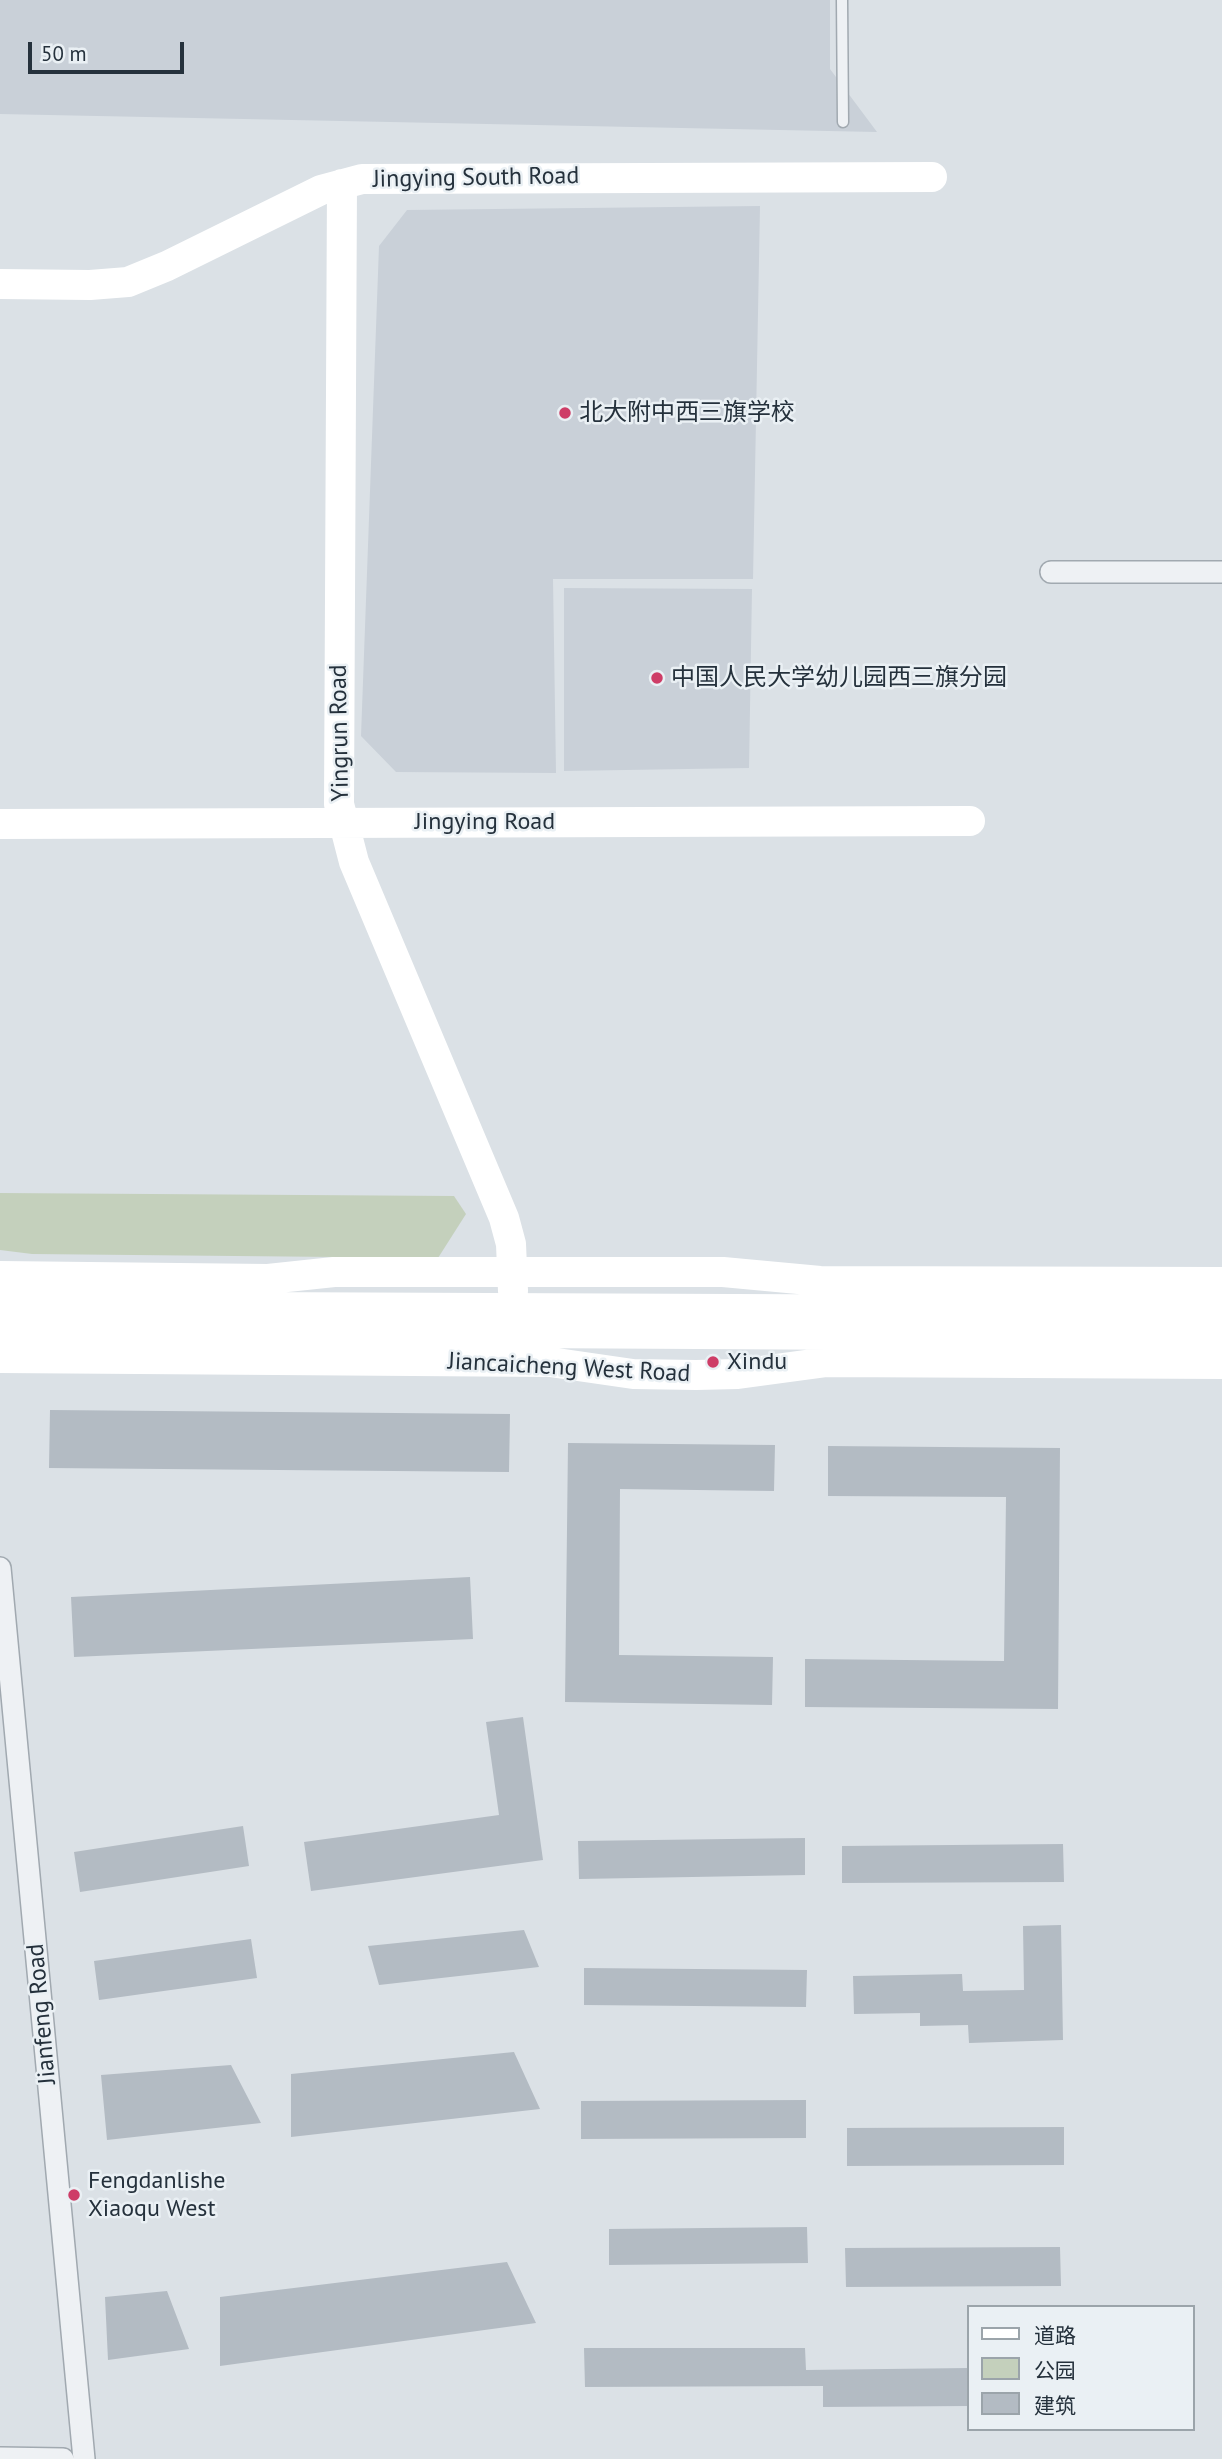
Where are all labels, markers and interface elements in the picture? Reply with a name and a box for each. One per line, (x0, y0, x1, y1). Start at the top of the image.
scale bar (32, 28, 187, 72)
text: 50 m (41, 40, 87, 67)
street label: Jingying South Road (373, 162, 579, 194)
place label: 北大附中西三旗学校 (579, 399, 795, 427)
marker: 北大附中西三旗学校 (557, 405, 573, 421)
street label: Yingrun Road (324, 664, 356, 802)
place label: 中国人民大学幼儿园西三旗分园 (671, 664, 1007, 692)
marker: 中国人民大学幼儿园西三旗分园 (649, 670, 665, 686)
street label: Jingying Road (415, 808, 555, 836)
street label: Jiancaicheng West Road (447, 1347, 691, 1389)
place label: Xindu (727, 1348, 787, 1376)
marker: Xindu (705, 1354, 721, 1370)
street label: Jianfeng Road (21, 1942, 63, 2086)
place label: Fengdanlishe Xiaoqu West (88, 2167, 225, 2223)
marker: Fengdanlishe Xiaoqu West (66, 2187, 82, 2203)
legend (967, 2305, 1194, 2431)
text: 道路 (1034, 2322, 1076, 2349)
text: 公园 (1034, 2357, 1076, 2384)
text: 建筑 (1034, 2392, 1076, 2419)

